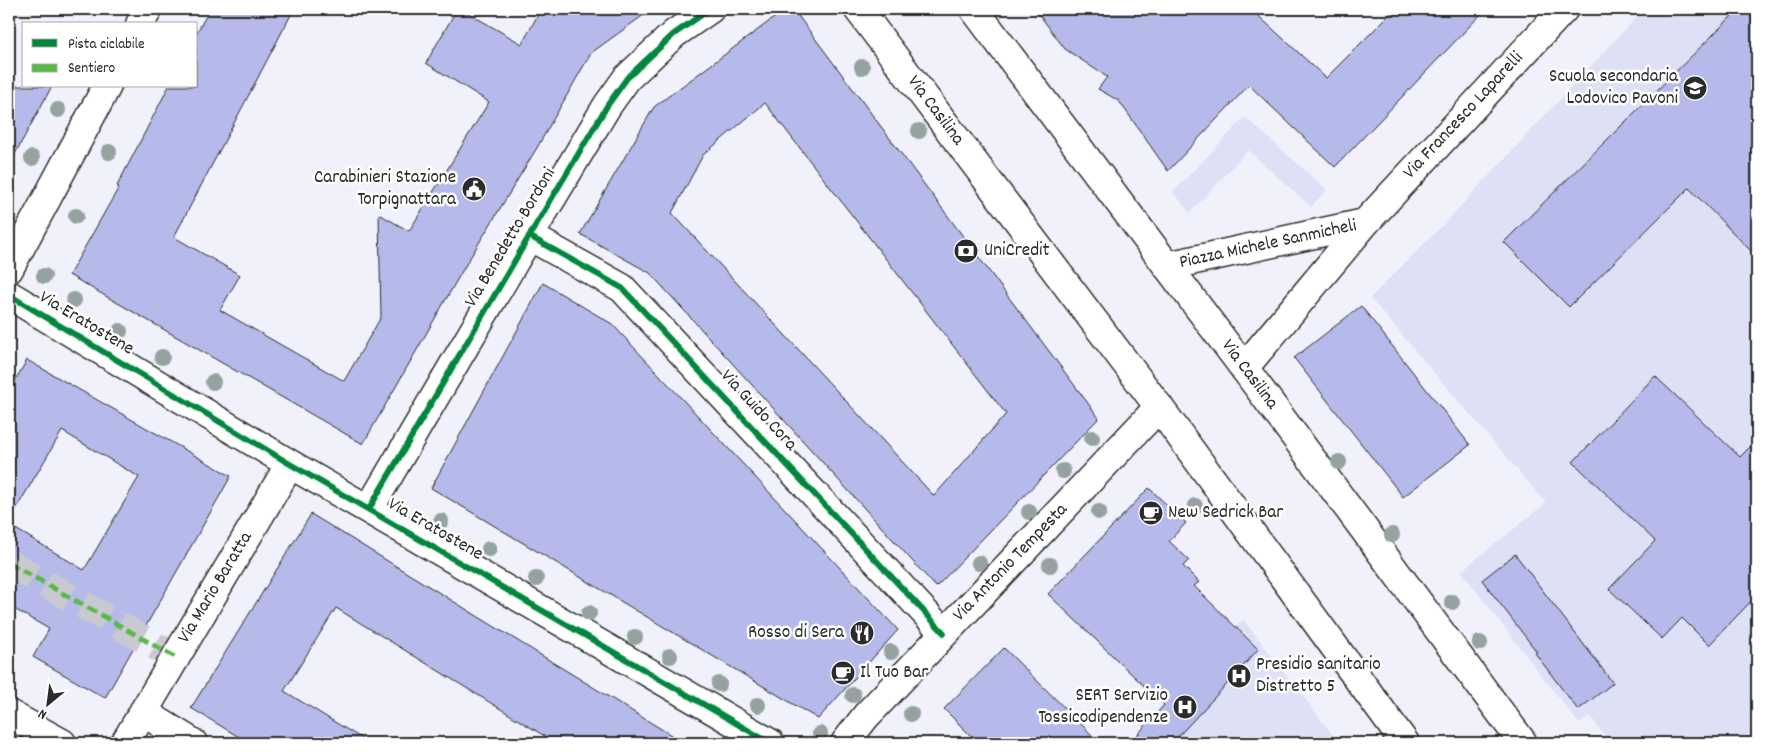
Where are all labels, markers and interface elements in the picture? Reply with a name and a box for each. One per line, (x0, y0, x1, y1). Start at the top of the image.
legend (22, 22, 198, 88)
text: Pista ciclabile (68, 34, 145, 56)
street label: Via Francesco Laparelli (1398, 46, 1531, 186)
text: Sentiero (68, 58, 116, 80)
place label: Scuola secondaria Lodovico Pavoni (1549, 64, 1679, 113)
street label: Via Casilina (900, 70, 971, 152)
school or university icon: Scuola secondaria Lodovico Pavoni (1682, 75, 1708, 101)
street label: Via Benedetto Bordoni (459, 163, 564, 313)
place label: Carabinieri Stazione Torpignattara (314, 165, 457, 214)
public building icon: Carabinieri Stazione Torpignattara (461, 176, 487, 202)
street label: Piazza Michele Sanmicheli (1177, 213, 1360, 277)
bank icon: UniCredit (953, 238, 979, 264)
place label: UniCredit (984, 238, 1050, 265)
street label: Via Eratostene (33, 285, 139, 363)
street label: Via Casilina (1214, 334, 1285, 416)
street label: Via Guido Cora (713, 364, 804, 459)
street label: Via Eratostene (382, 492, 488, 568)
street label: Via Antonio Tempesta (947, 497, 1076, 628)
cafe icon: New Sedrick Bar (1138, 500, 1164, 526)
place label: New Sedrick Bar (1168, 500, 1283, 527)
street label: Via Mario Baratta (172, 526, 261, 649)
place label: Rosso di Sera (748, 620, 845, 647)
restaurant icon: Rosso di Sera (849, 620, 875, 646)
place label: Presidio sanitario Distretto 5 (1256, 652, 1381, 701)
cafe icon: Il Tuo Bar (830, 660, 856, 686)
place label: Il Tuo Bar (860, 660, 928, 687)
hospital icon: Presidio sanitario Distretto 5 (1226, 663, 1252, 689)
north arrow (22, 680, 72, 730)
place label: SERT Servizio Tossicodipendenze (1038, 683, 1168, 732)
hospital icon: SERT Servizio Tossicodipendenze (1172, 694, 1198, 720)
text: N (35, 703, 51, 724)

